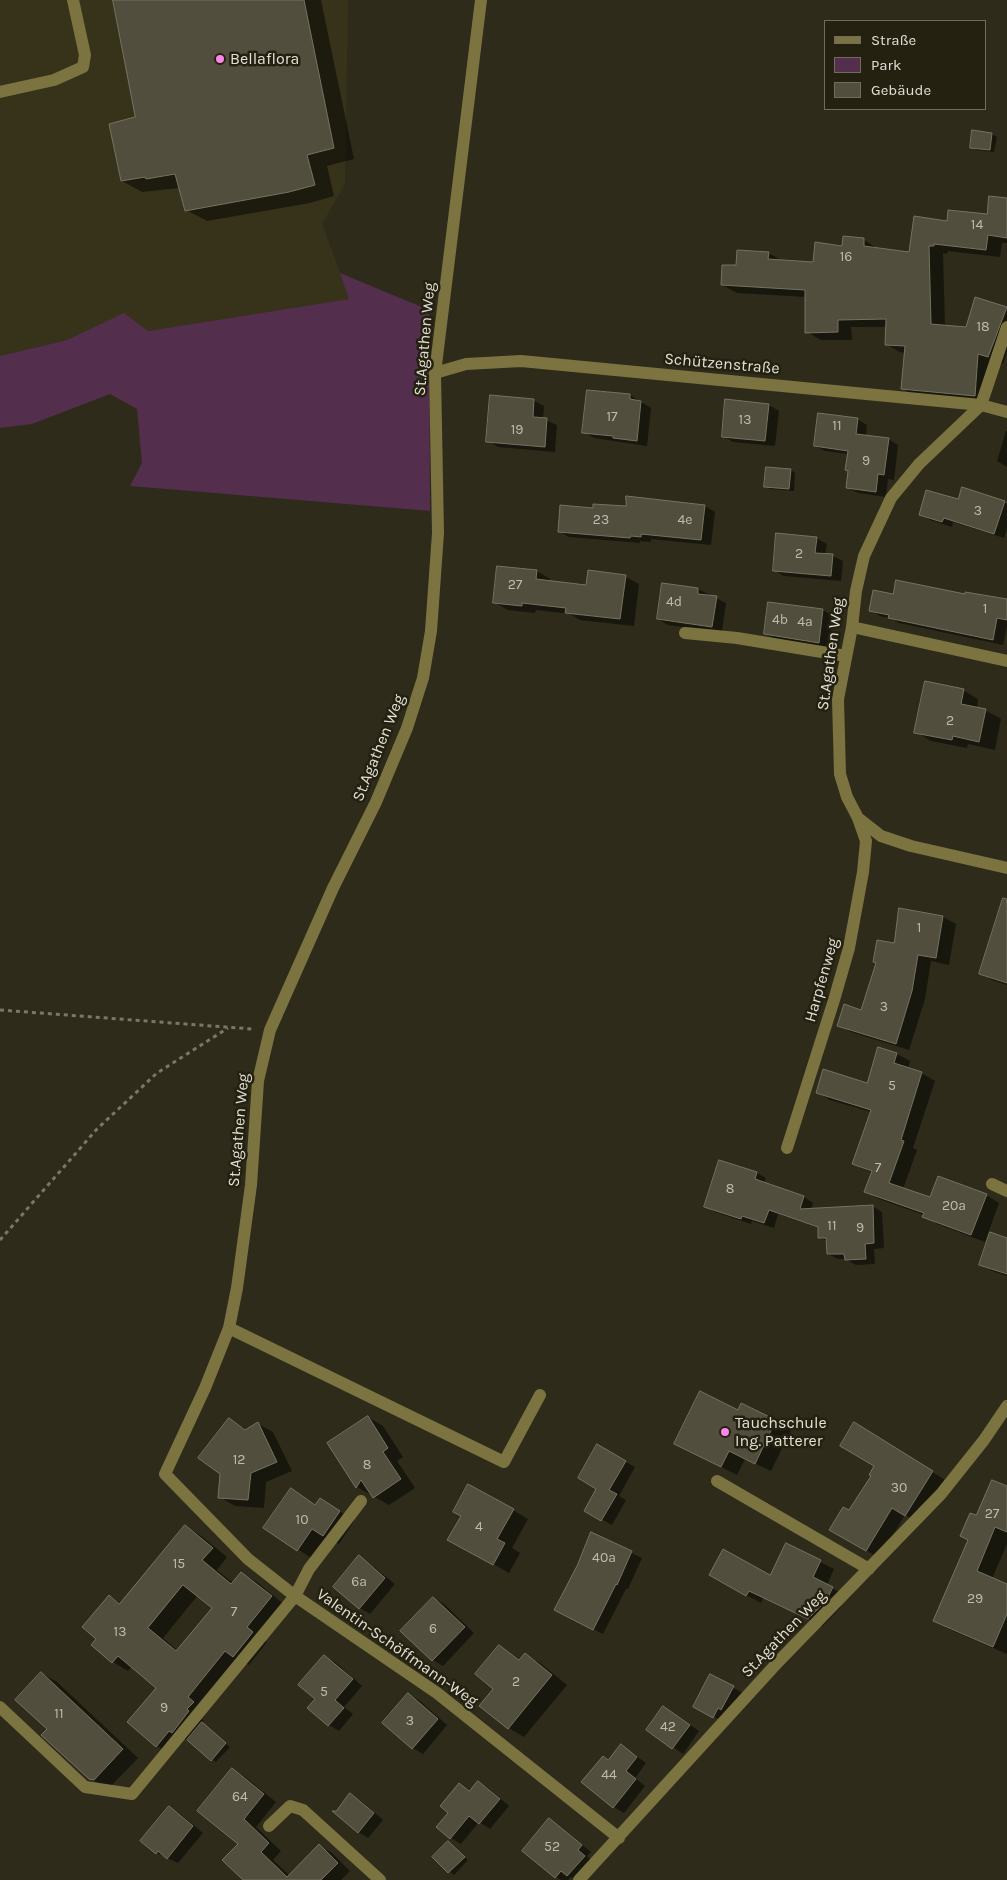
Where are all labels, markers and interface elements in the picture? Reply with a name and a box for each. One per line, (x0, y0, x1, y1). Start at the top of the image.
legend (824, 20, 987, 110)
text: Straße (871, 31, 916, 49)
place label: Bellaflora (230, 49, 299, 69)
marker: Bellaflora (214, 53, 226, 65)
text: Park (871, 56, 901, 74)
text: Gebäude (871, 81, 931, 99)
house number: 14 (971, 217, 983, 233)
house number: 16 (840, 249, 852, 265)
street label: St.Agathen Weg (410, 281, 440, 397)
house number: 18 (976, 319, 990, 335)
street label: Schützenstraße (663, 349, 781, 379)
house number: 17 (606, 409, 618, 425)
house number: 13 (739, 412, 751, 428)
house number: 11 (832, 418, 842, 434)
house number: 19 (511, 422, 523, 438)
house number: 9 (862, 453, 870, 469)
house number: 3 (974, 503, 982, 519)
house number: 23 (593, 512, 609, 528)
house number: 4e (677, 512, 693, 528)
house number: 2 (795, 546, 803, 562)
house number: 27 (508, 577, 522, 593)
house number: 4d (666, 594, 682, 610)
street label: St.Agathen Weg (814, 596, 848, 712)
house number: 1 (983, 601, 987, 617)
house number: 4b (772, 612, 788, 628)
house number: 4a (797, 614, 813, 630)
street label: St.Agathen Weg (349, 692, 409, 804)
house number: 2 (946, 713, 954, 729)
house number: 1 (917, 920, 921, 936)
street label: Harpfenweg (801, 936, 843, 1024)
house number: 3 (880, 999, 888, 1015)
street label: St.Agathen Weg (224, 1072, 254, 1188)
house number: 5 (888, 1078, 896, 1094)
house number: 7 (875, 1160, 881, 1176)
house number: 8 (726, 1181, 734, 1197)
house number: 20a (942, 1198, 966, 1214)
house number: 11 (827, 1218, 837, 1234)
house number: 9 (856, 1220, 864, 1236)
place label: Tauchschule Ing. Patterer (735, 1413, 827, 1451)
marker: Tauchschule Ing. Patterer (719, 1426, 731, 1438)
house number: 12 (233, 1452, 245, 1468)
house number: 8 (363, 1457, 371, 1473)
house number: 30 (891, 1480, 907, 1496)
house number: 27 (985, 1506, 999, 1522)
house number: 10 (296, 1512, 308, 1528)
house number: 4 (475, 1519, 483, 1535)
house number: 40a (592, 1550, 616, 1566)
house number: 15 (173, 1556, 185, 1572)
house number: 6a (351, 1574, 367, 1590)
street label: Valentin-Schöffmann-Weg (313, 1585, 481, 1711)
street label: St.Agathen Weg (738, 1586, 830, 1682)
house number: 29 (967, 1591, 983, 1607)
house number: 7 (231, 1604, 237, 1620)
house number: 6 (429, 1621, 437, 1637)
house number: 13 (114, 1624, 126, 1640)
house number: 2 (512, 1674, 520, 1690)
house number: 5 (320, 1684, 328, 1700)
house number: 9 (160, 1700, 168, 1716)
house number: 11 (54, 1706, 64, 1722)
house number: 3 (406, 1713, 414, 1729)
house number: 42 (660, 1719, 676, 1735)
house number: 44 (601, 1767, 617, 1783)
house number: 64 (232, 1789, 248, 1805)
house number: 52 (544, 1839, 560, 1855)

